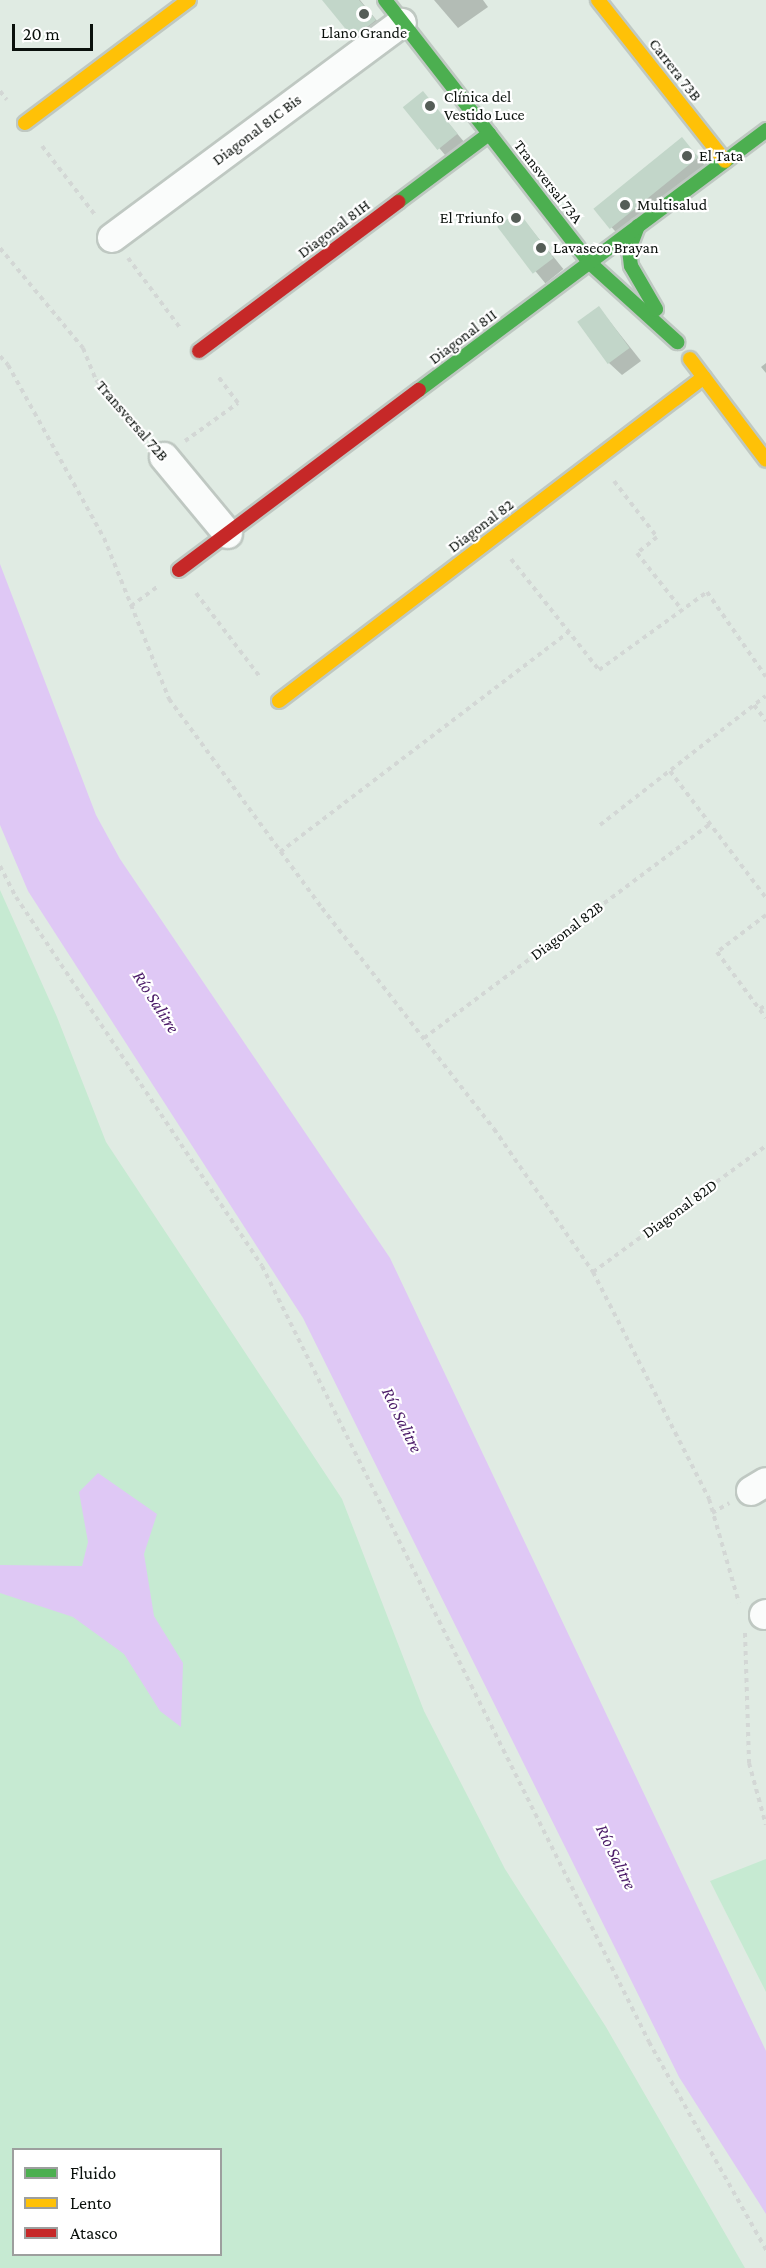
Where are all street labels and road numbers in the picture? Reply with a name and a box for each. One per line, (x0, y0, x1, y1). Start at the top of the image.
street label: Carrera 73B (645, 35, 705, 105)
street label: Diagonal 81C Bis (209, 90, 305, 170)
street label: Transversal 73A (509, 136, 587, 228)
street label: Diagonal 81H (294, 196, 374, 262)
street label: Diagonal 81I (425, 305, 501, 369)
street label: Transversal 72B (92, 377, 172, 465)
street label: Diagonal 82 (444, 495, 518, 557)
street label: Diagonal 82B (527, 897, 607, 965)
street label: Diagonal 82D (639, 1175, 721, 1243)

